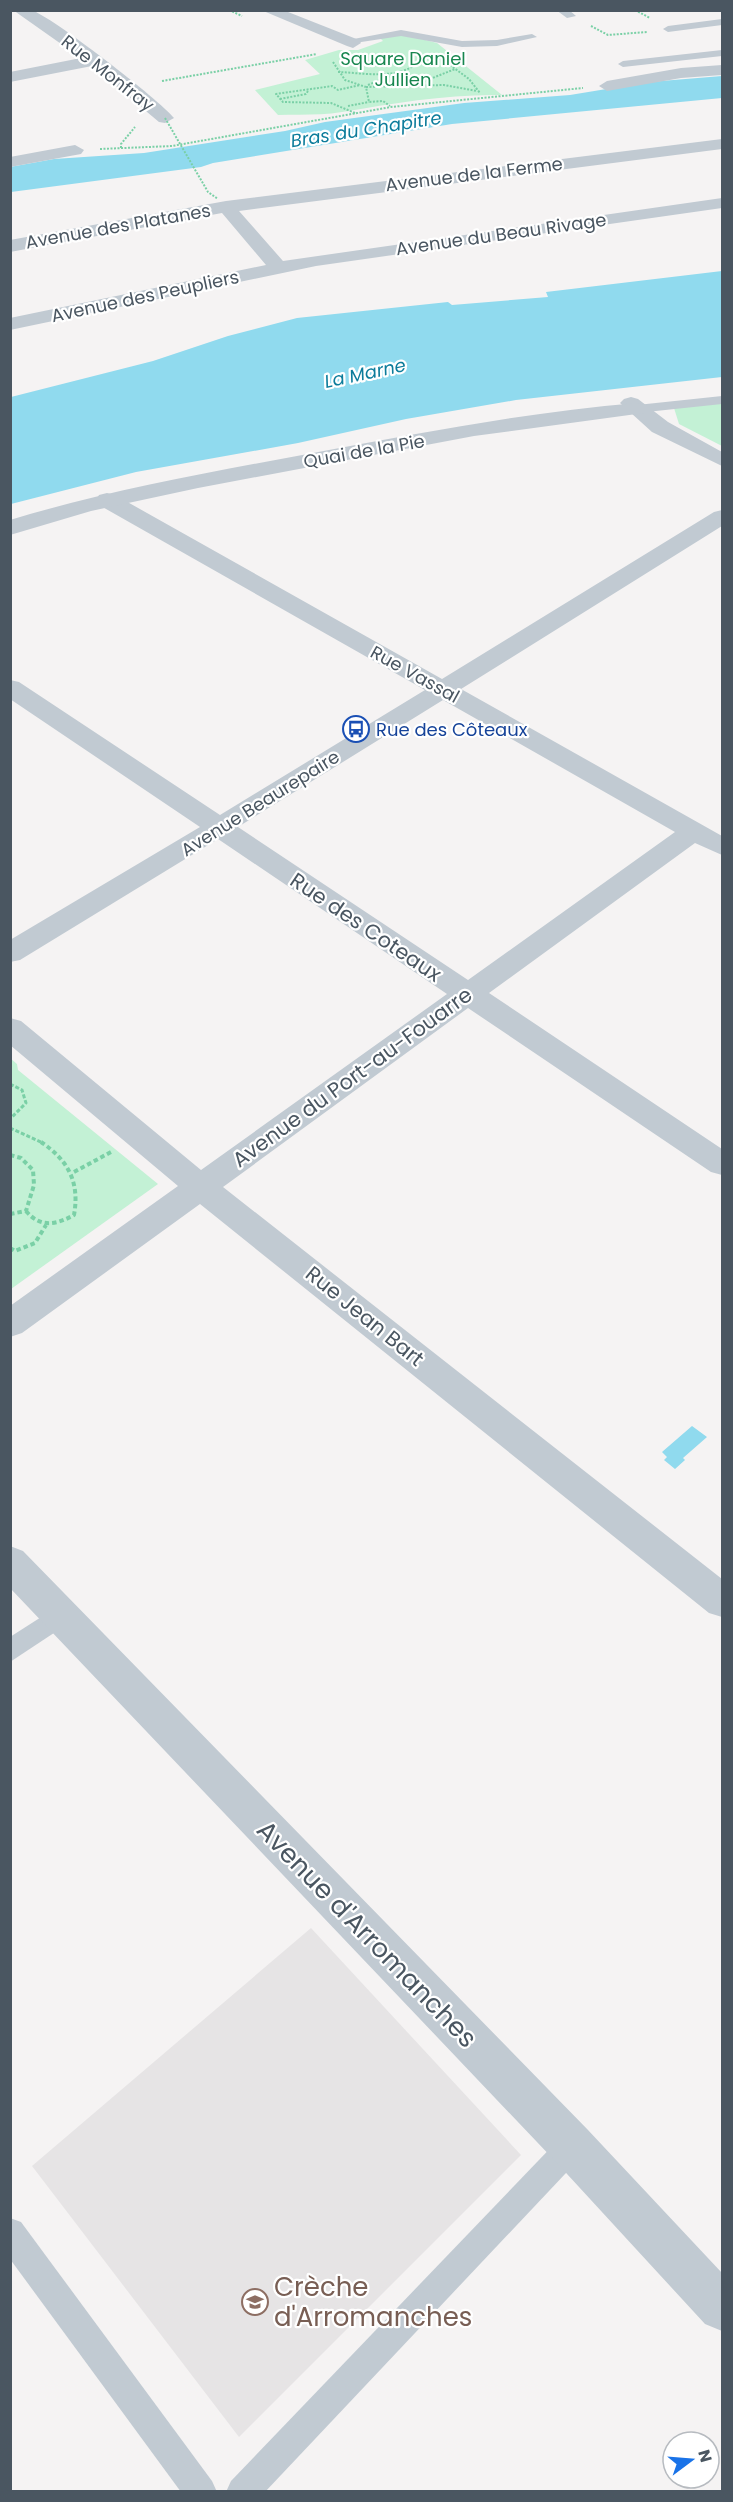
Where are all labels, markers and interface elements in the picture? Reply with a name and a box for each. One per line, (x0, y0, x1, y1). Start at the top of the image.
street label: Rue Monfray (56, 29, 160, 117)
park label: Square Daniel Jullien (340, 46, 466, 92)
water label: Bras du Chapitre (289, 105, 443, 153)
street label: Avenue de la Ferme (384, 151, 564, 197)
street label: Avenue des Platanes (23, 197, 213, 255)
street label: Avenue du Beau Rivage (394, 207, 608, 261)
street label: Avenue des Peupliers (49, 264, 241, 328)
water label: La Marne (322, 352, 408, 394)
street label: Quai de la Pie (301, 428, 427, 474)
street label: Rue Vassal (366, 639, 464, 709)
bus stop icon: Rue des Côteaux (341, 714, 371, 744)
place label: Rue des Côteaux (376, 717, 528, 742)
street label: Avenue Beaurepaire (176, 744, 344, 862)
street label: Rue des Coteaux (285, 866, 447, 988)
street label: Avenue du Port-au-Fouarre (226, 980, 478, 1174)
street label: Rue Jean Bart (300, 1259, 430, 1373)
street label: Avenue d'Arromanches (249, 1813, 485, 2055)
place label: Crèche d'Arromanches (274, 2269, 472, 2335)
school or university icon: Crèche d'Arromanches (240, 2287, 270, 2317)
north arrow (661, 2430, 721, 2490)
text: N (692, 2447, 718, 2465)

